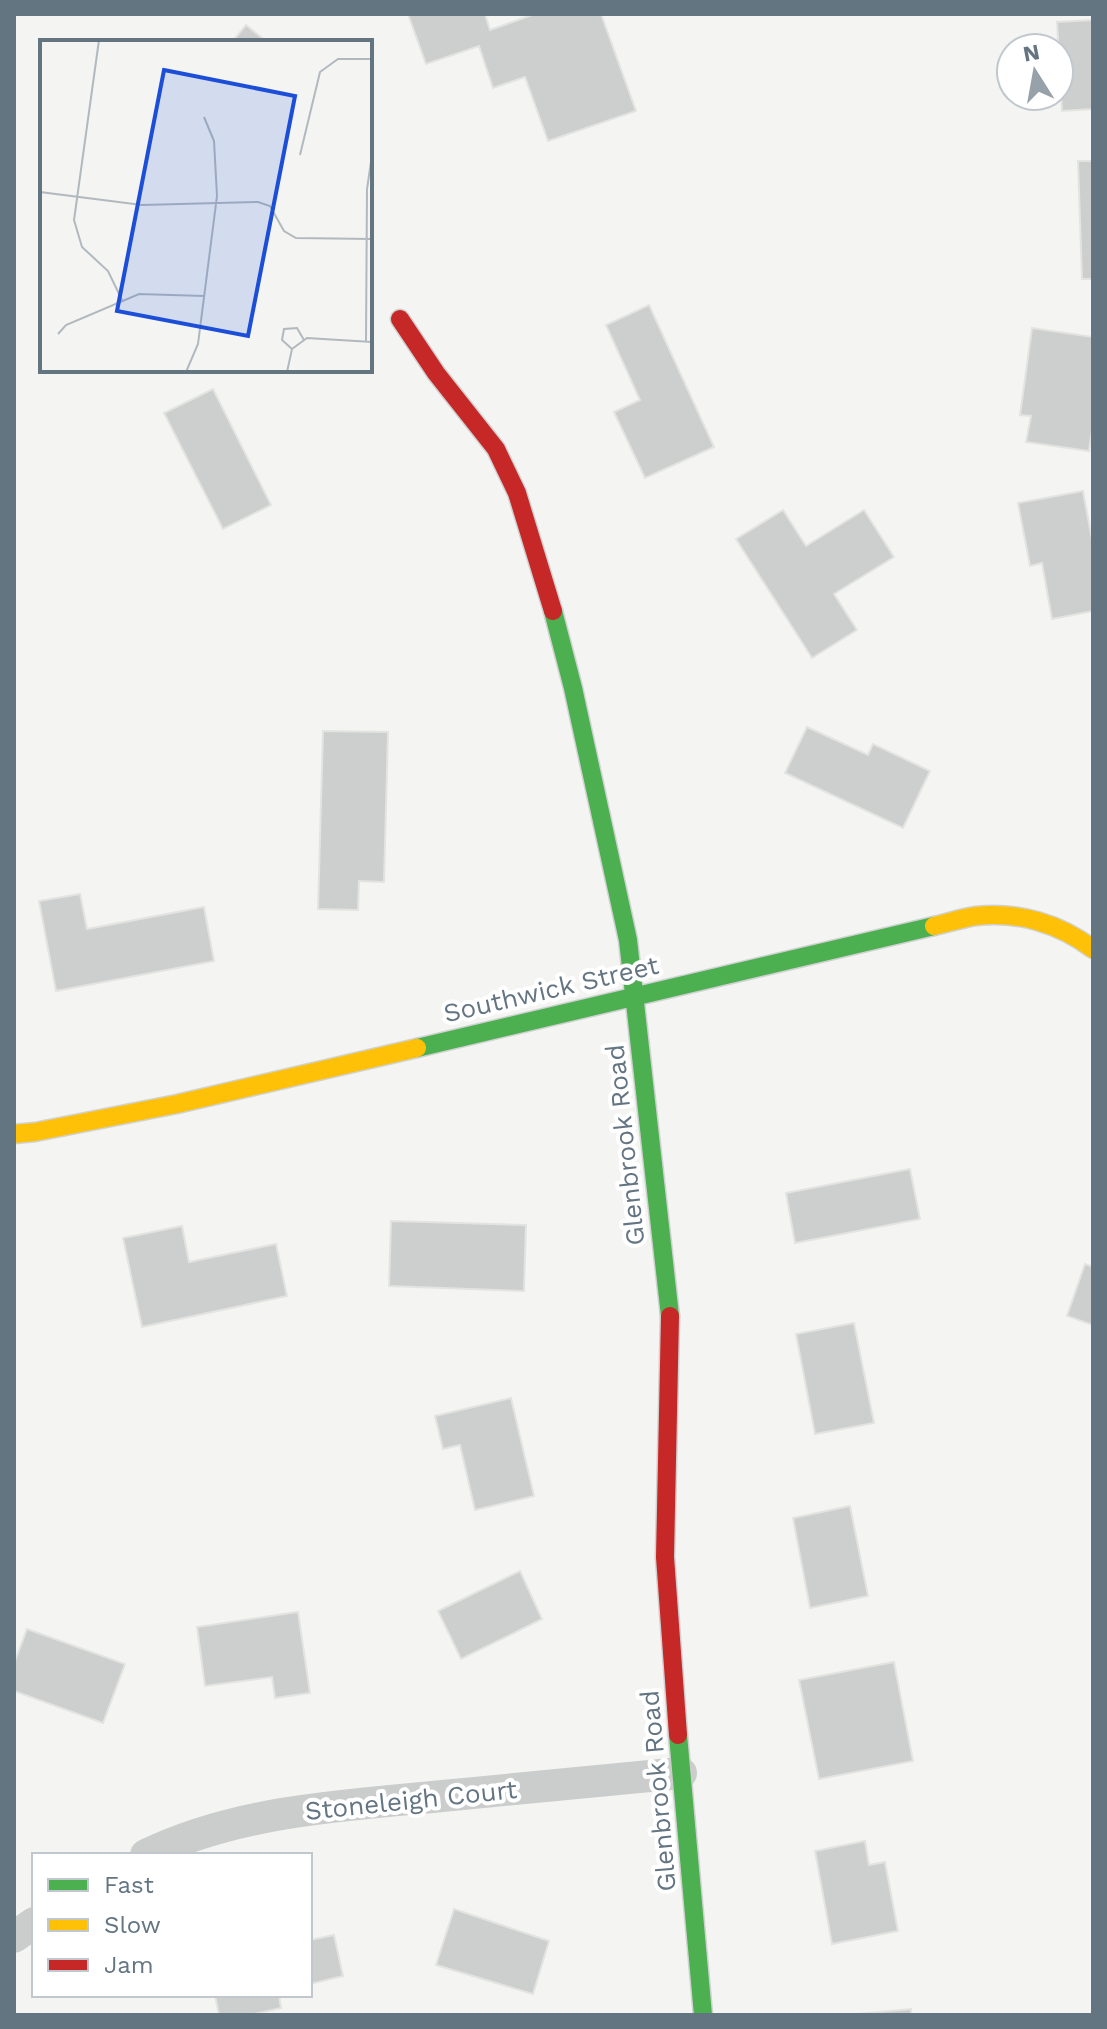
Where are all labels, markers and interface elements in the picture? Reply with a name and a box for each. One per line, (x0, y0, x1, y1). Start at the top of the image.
north arrow (995, 32, 1075, 112)
text: N (1021, 39, 1042, 67)
inset map (40, 40, 372, 372)
street label: Southwick Street (441, 950, 661, 1028)
street label: Glenbrook Road (600, 1043, 650, 1247)
street label: Glenbrook Road (634, 1689, 682, 1893)
street label: Stoneleigh Court (303, 1774, 519, 1826)
legend (32, 1853, 312, 1997)
text: Fast (104, 1871, 154, 1899)
text: Slow (104, 1911, 161, 1939)
text: Jam (104, 1951, 154, 1979)

